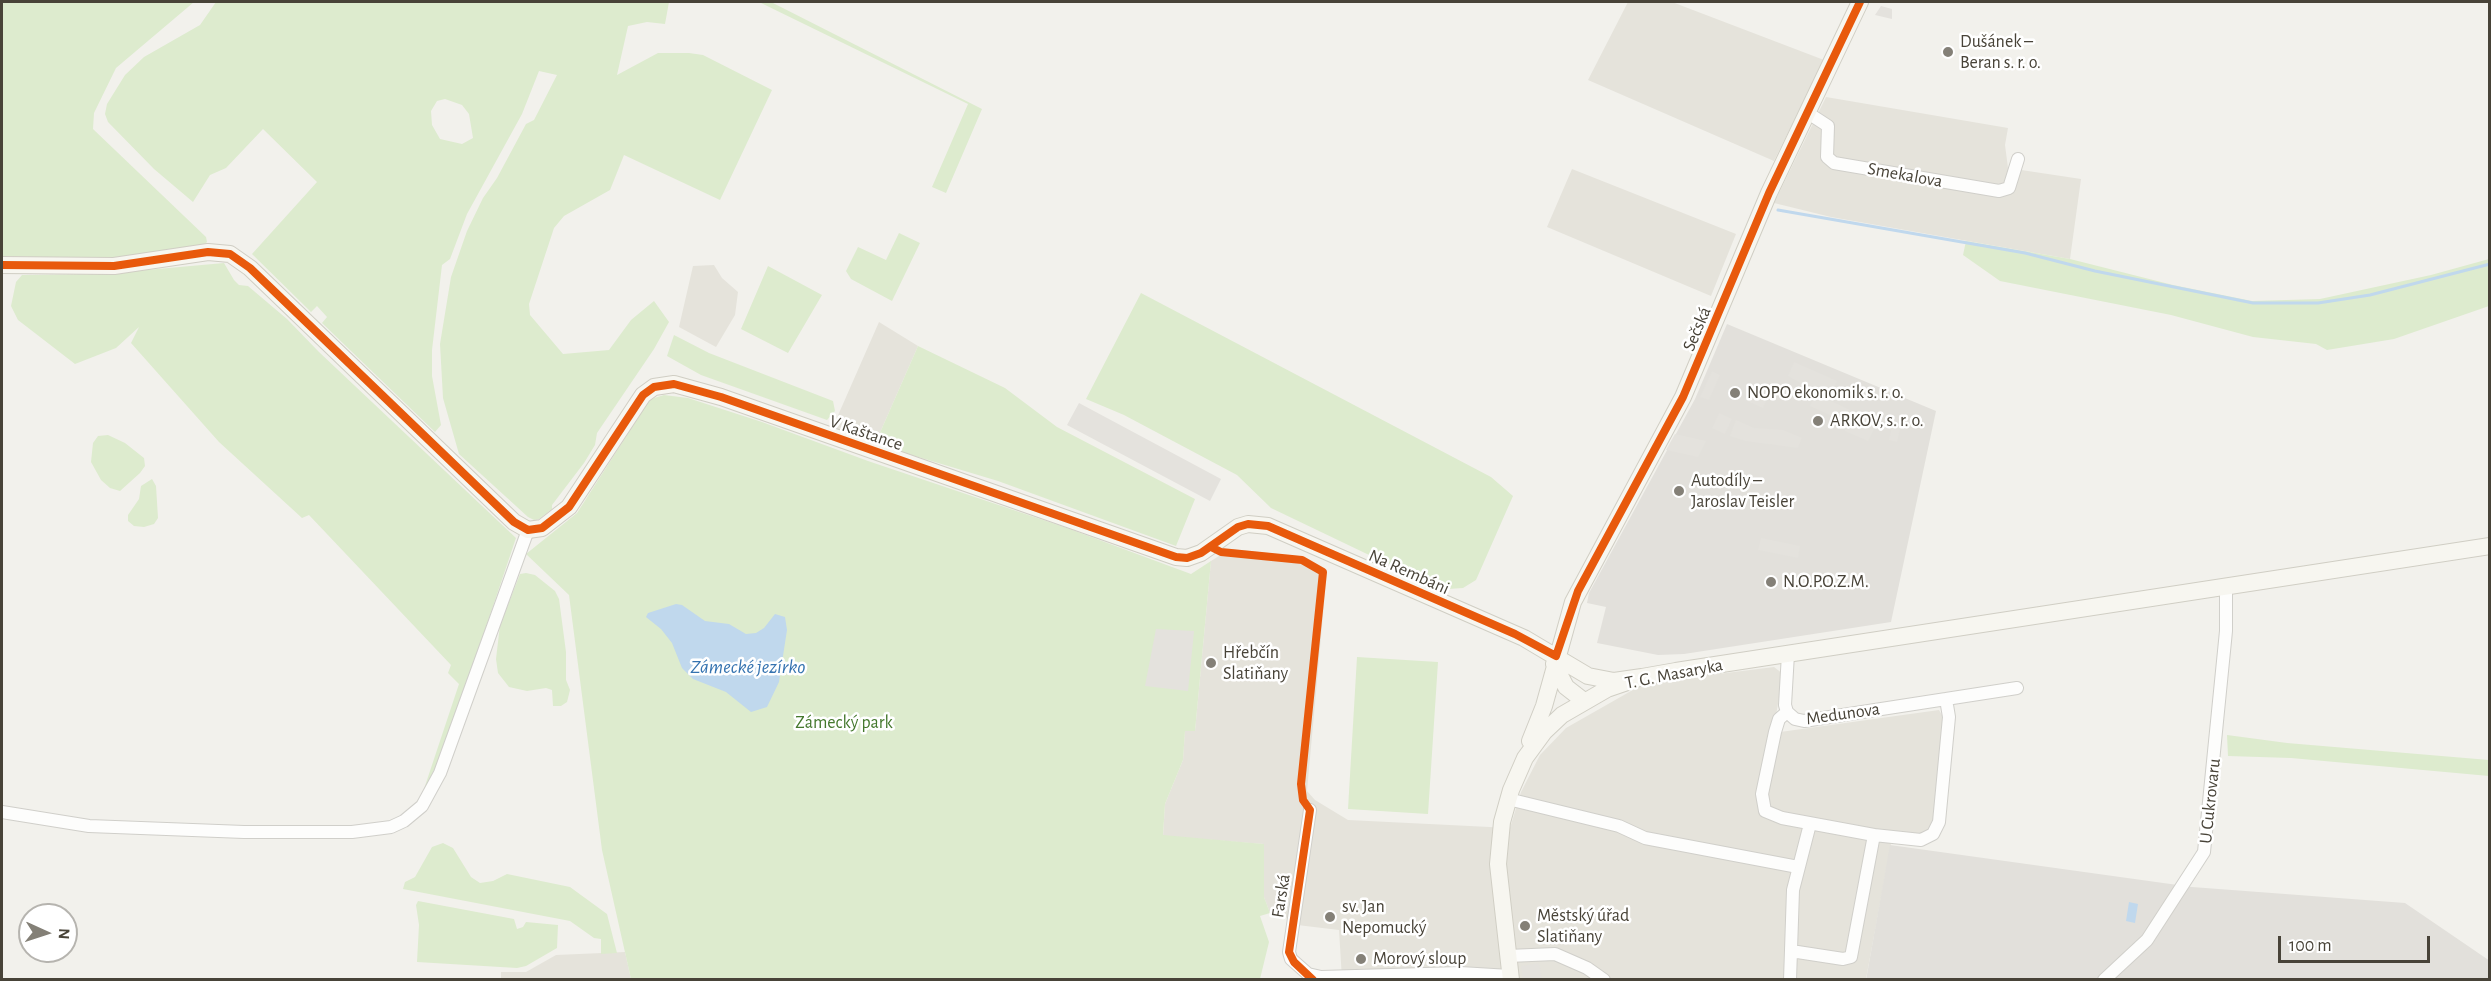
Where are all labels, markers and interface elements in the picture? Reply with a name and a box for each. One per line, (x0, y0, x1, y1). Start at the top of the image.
place label: Dušánek – Beran s. r. o. (1960, 31, 2041, 74)
marker: Dušánek – Beran s. r. o. (1941, 45, 1955, 59)
street label: Smekalova (1866, 158, 1944, 192)
street label: Sečská (1678, 304, 1716, 354)
place label: NOPO ekonomik s. r. o. (1747, 382, 1904, 404)
marker: NOPO ekonomik s. r. o. (1728, 386, 1742, 400)
street label: V Kaštance (826, 410, 906, 456)
place label: ARKOV, s. r. o. (1830, 410, 1924, 432)
marker: ARKOV, s. r. o. (1811, 414, 1825, 428)
place label: Autodíly – Jaroslav Teisler (1691, 470, 1794, 512)
marker: Autodíly – Jaroslav Teisler (1672, 484, 1686, 498)
street label: Na Rembáni (1365, 545, 1453, 599)
place label: N.O.P.O.Z.M. (1783, 571, 1869, 593)
marker: N.O.P.O.Z.M. (1764, 575, 1778, 589)
place label: Hřebčín Slatiňany (1223, 642, 1288, 684)
street label: T. G. Masaryka (1623, 654, 1725, 694)
water label: Zámecké jezírko (690, 655, 806, 679)
marker: Hřebčín Slatiňany (1204, 656, 1218, 670)
street label: Medunova (1805, 698, 1881, 730)
park label: Zámecký park (795, 712, 893, 734)
street label: U Cukrovaru (2195, 757, 2225, 845)
street label: Farská (1267, 873, 1295, 919)
place label: sv. Jan Nepomucký (1342, 896, 1426, 938)
north arrow (18, 903, 78, 963)
place label: Městský úřad Slatiňany (1537, 905, 1629, 948)
marker: sv. Jan Nepomucký (1323, 910, 1337, 924)
marker: Městský úřad Slatiňany (1518, 919, 1532, 933)
scale bar (2281, 924, 2432, 962)
text: N (56, 928, 72, 940)
text: 100 m (2289, 937, 2332, 955)
place label: Morový sloup (1373, 948, 1466, 970)
marker: Morový sloup (1354, 952, 1368, 966)

